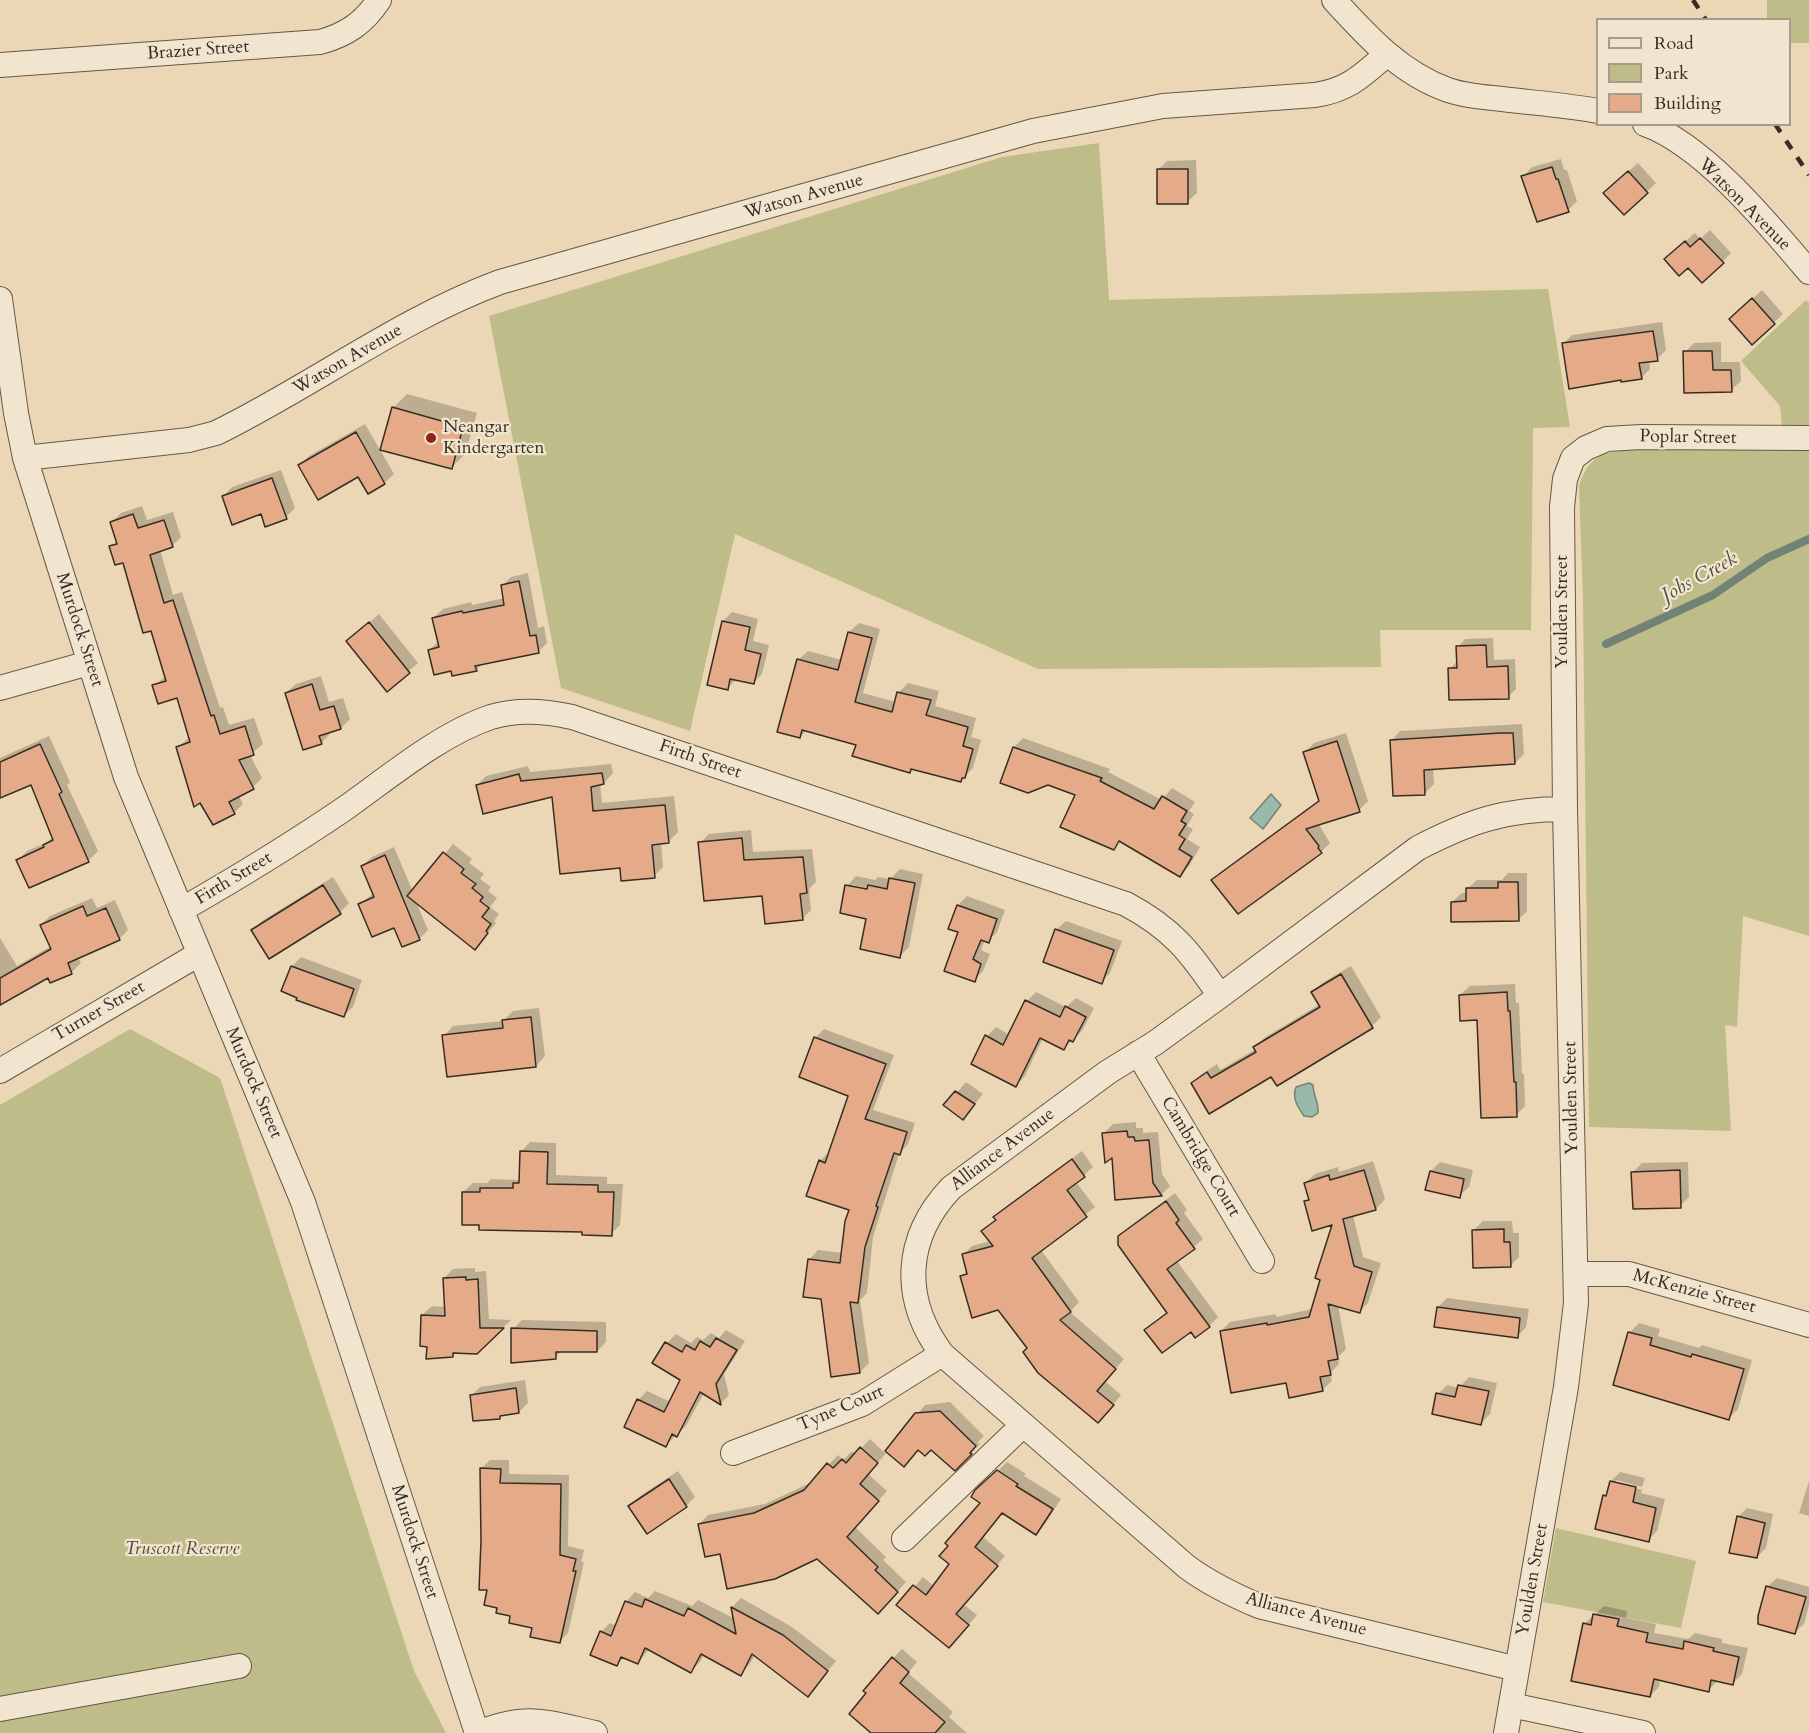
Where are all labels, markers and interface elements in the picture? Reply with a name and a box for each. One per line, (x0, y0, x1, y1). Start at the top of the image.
legend (1596, 18, 1791, 126)
text: Road (1654, 31, 1694, 56)
street label: Brazier Street (146, 37, 250, 65)
text: Park (1654, 61, 1689, 86)
text: Building (1654, 91, 1721, 116)
street label: Watson Avenue (1693, 154, 1795, 256)
street label: Watson Avenue (742, 170, 866, 224)
street label: Watson Avenue (290, 320, 406, 400)
place label: Neangar Kindergarten (443, 417, 545, 460)
street label: Poplar Street (1639, 426, 1737, 450)
marker: Neangar Kindergarten (424, 431, 438, 445)
water label: Jobs Creek (1658, 547, 1742, 609)
street label: Youlden Street (1552, 555, 1574, 669)
street label: Murdock Street (50, 570, 108, 690)
street label: Firth Street (656, 736, 744, 784)
street label: Firth Street (192, 848, 276, 910)
street label: Turner Street (49, 977, 149, 1047)
street label: Murdock Street (220, 1024, 286, 1142)
street label: Youlden Street (1560, 1041, 1584, 1155)
street label: Cambridge Court (1156, 1093, 1244, 1221)
street label: Alliance Avenue (947, 1104, 1059, 1196)
street label: McKenzie Street (1630, 1265, 1758, 1319)
street label: Tyne Court (795, 1381, 887, 1437)
street label: Murdock Street (385, 1482, 443, 1602)
street label: Youlden Street (1512, 1522, 1554, 1638)
park label: Truscott Reserve (125, 1539, 239, 1561)
street label: Alliance Avenue (1243, 1588, 1369, 1642)

